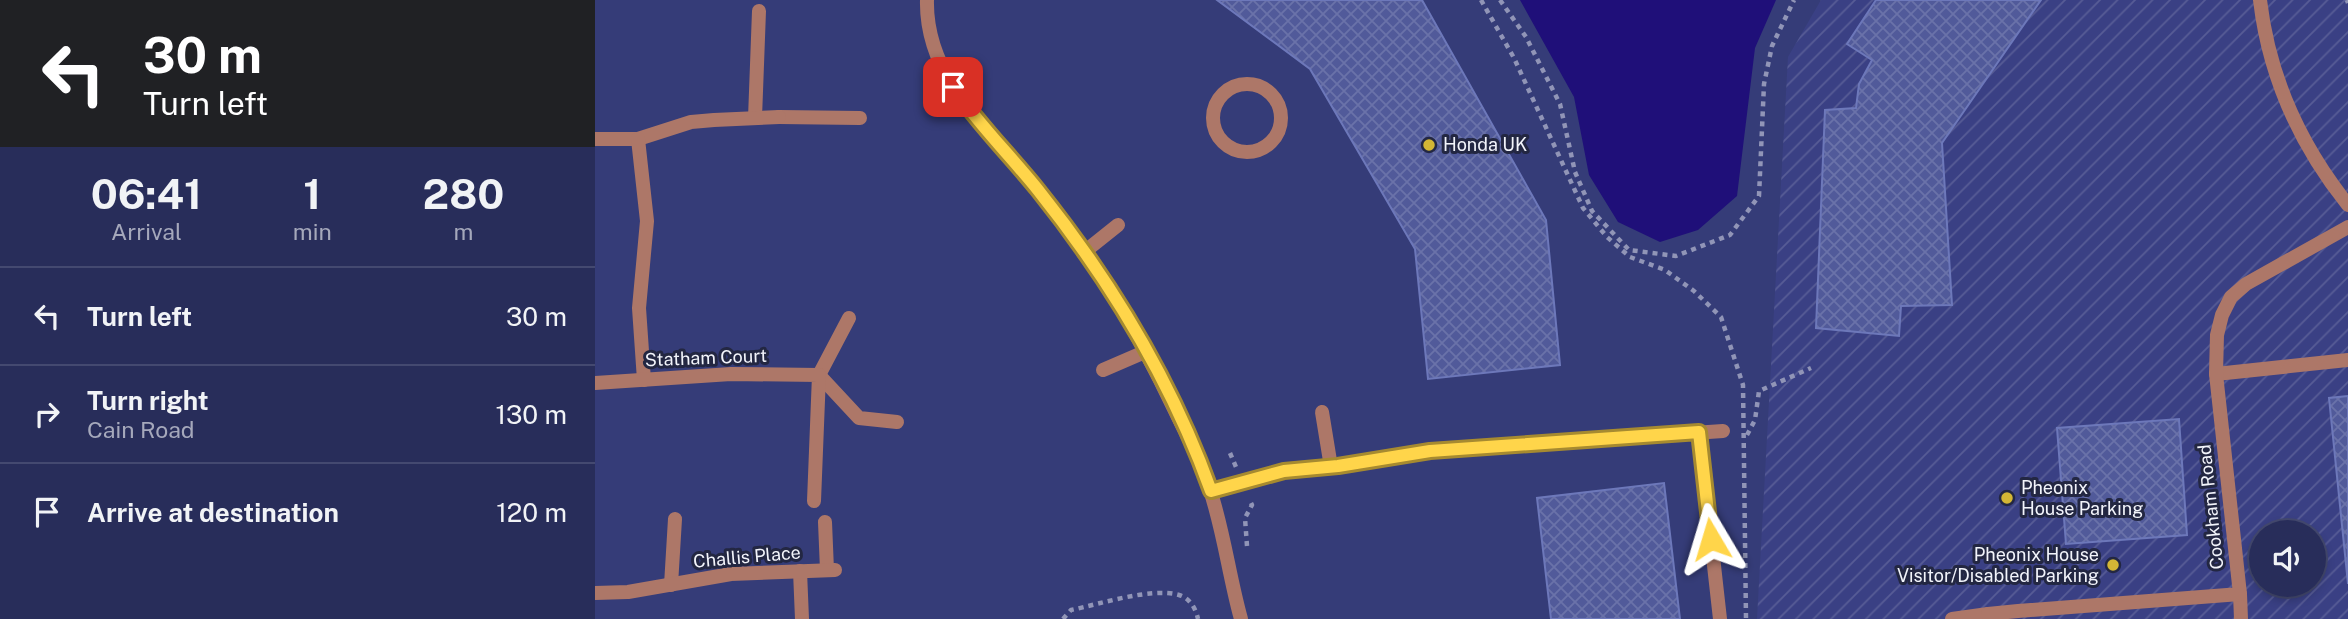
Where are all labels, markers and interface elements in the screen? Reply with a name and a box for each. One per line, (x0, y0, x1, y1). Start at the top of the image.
text: 30 m (143, 26, 262, 84)
icon: left (28, 28, 119, 119)
pin (923, 57, 983, 117)
icon: arrive (934, 68, 972, 106)
text: Turn left (143, 85, 268, 122)
place label: Honda UK (1443, 134, 1527, 155)
marker: Honda UK (1421, 137, 1437, 153)
text: 06:41 (91, 169, 202, 218)
text: 1 (303, 169, 321, 218)
text: 280 (422, 169, 504, 218)
text: Arrival (111, 218, 182, 245)
text: min (293, 218, 332, 245)
text: m (453, 218, 473, 245)
icon: left (28, 297, 66, 335)
text: Turn left (87, 301, 192, 332)
text: 30 m (506, 301, 567, 332)
street label: Statham Court (644, 345, 767, 370)
text: Turn right (87, 385, 209, 416)
icon: right (28, 395, 66, 433)
text: 130 m (495, 399, 567, 430)
text: Cain Road (87, 416, 195, 443)
street label: Cookham Road (2193, 443, 2228, 571)
place label: Pheonix House Parking (2021, 477, 2143, 519)
marker: Pheonix House Parking (1999, 490, 2015, 506)
icon: arrive (28, 493, 66, 531)
text: Arrive at destination (87, 497, 339, 528)
text: 120 m (496, 497, 567, 528)
position arrow (1674, 502, 1748, 576)
map controls (2249, 520, 2326, 597)
button: sound (2249, 520, 2326, 597)
street label: Challis Place (692, 541, 802, 572)
place label: Pheonix House Visitor/Disabled Parking (1897, 544, 2099, 586)
marker: Pheonix House Visitor/Disabled Parking (2105, 557, 2121, 573)

